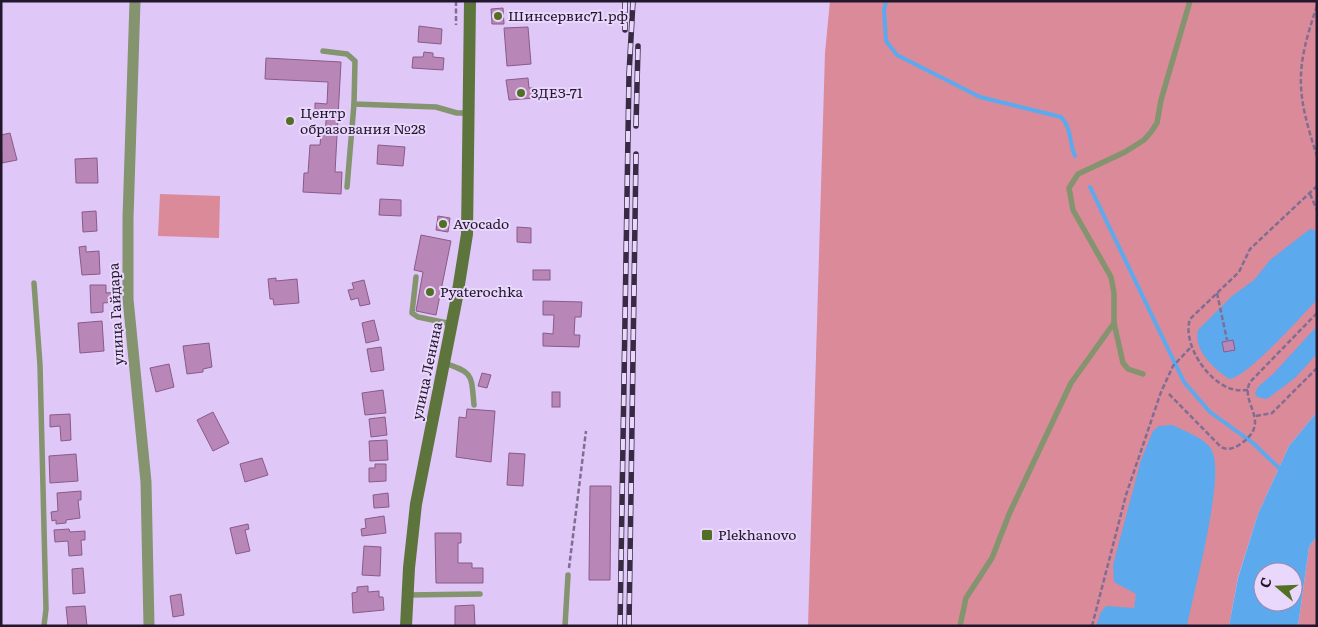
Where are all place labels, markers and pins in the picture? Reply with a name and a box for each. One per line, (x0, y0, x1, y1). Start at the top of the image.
place label: Шинсервис71.рф (508, 5, 628, 25)
marker: Шинсервис71.рф (492, 10, 504, 22)
place label: 3ДЕЗ-71 (531, 82, 583, 102)
marker: 3ДЕЗ-71 (515, 87, 527, 99)
place label: Центр образования №28 (300, 102, 426, 138)
marker: Центр образования №28 (284, 115, 296, 127)
place label: Avocado (453, 213, 509, 233)
marker: Avocado (437, 218, 449, 230)
place label: Pyaterochka (440, 281, 523, 301)
marker: Pyaterochka (424, 286, 436, 298)
place label: Plekhanovo (718, 524, 797, 544)
marker: Plekhanovo (700, 528, 714, 542)

